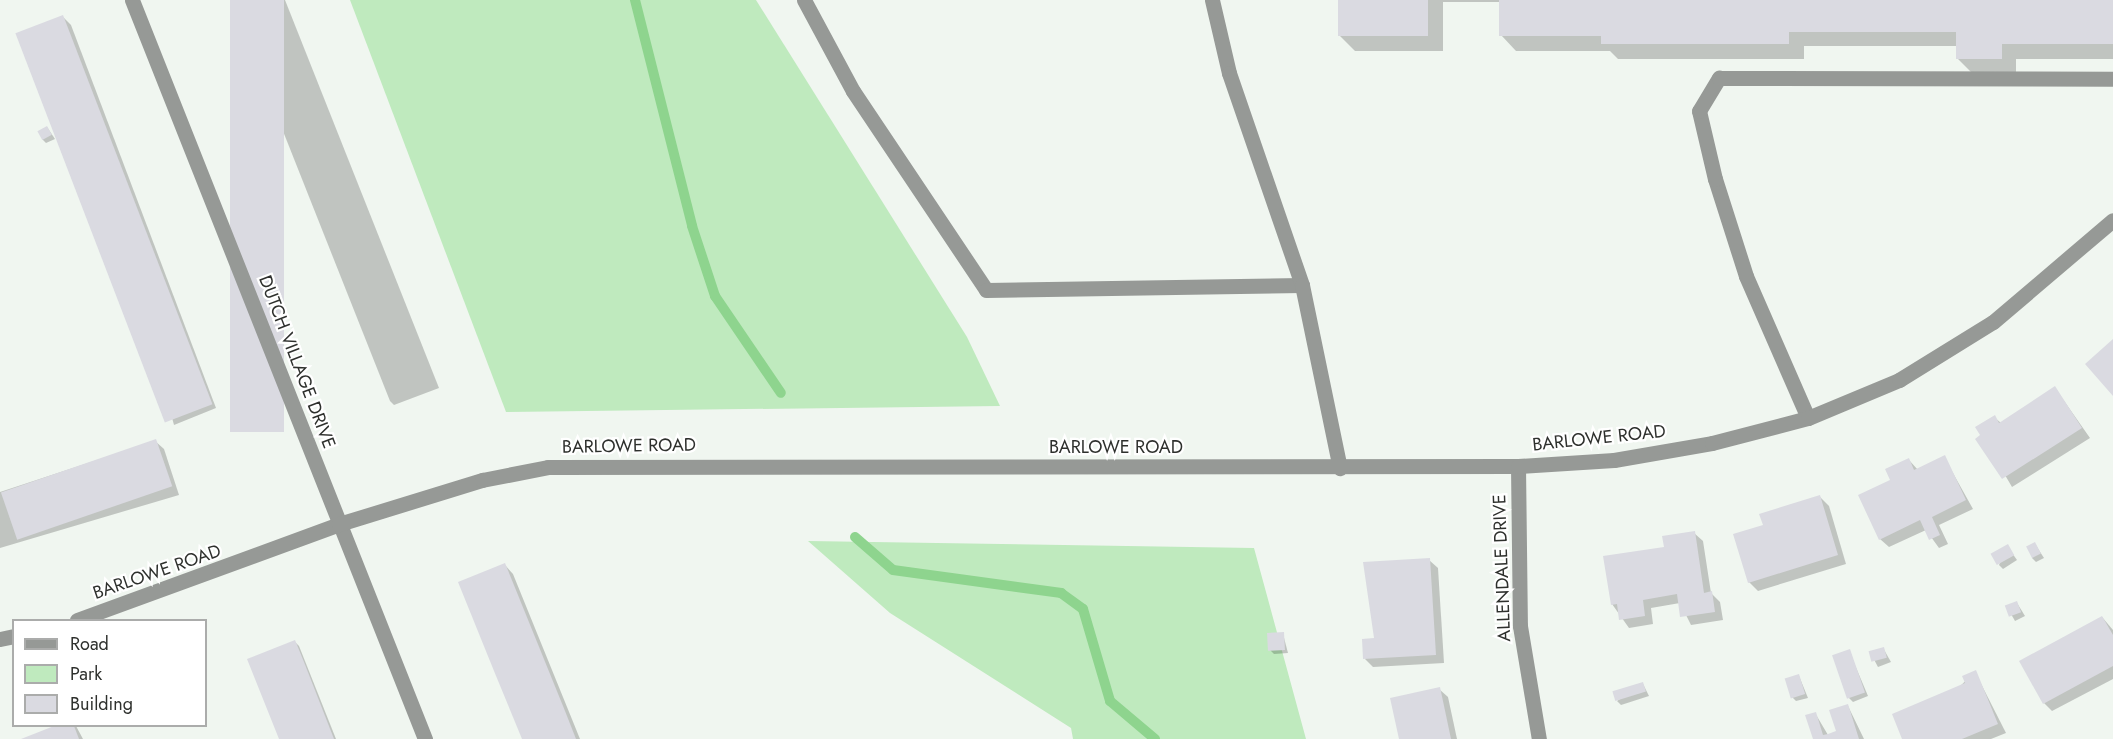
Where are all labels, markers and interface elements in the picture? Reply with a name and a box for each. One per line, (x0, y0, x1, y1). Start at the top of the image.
street label: DUTCH VILLAGE DRIVE (254, 272, 340, 452)
street label: BARLOWE ROAD (1531, 420, 1667, 456)
street label: BARLOWE ROAD (562, 434, 696, 458)
street label: BARLOWE ROAD (1049, 436, 1183, 458)
street label: ALLENDALE DRIVE (1489, 494, 1515, 642)
street label: BARLOWE ROAD (90, 540, 224, 604)
legend (12, 619, 207, 727)
text: Road (70, 631, 109, 657)
text: Park (70, 661, 102, 687)
text: Building (70, 691, 133, 717)

